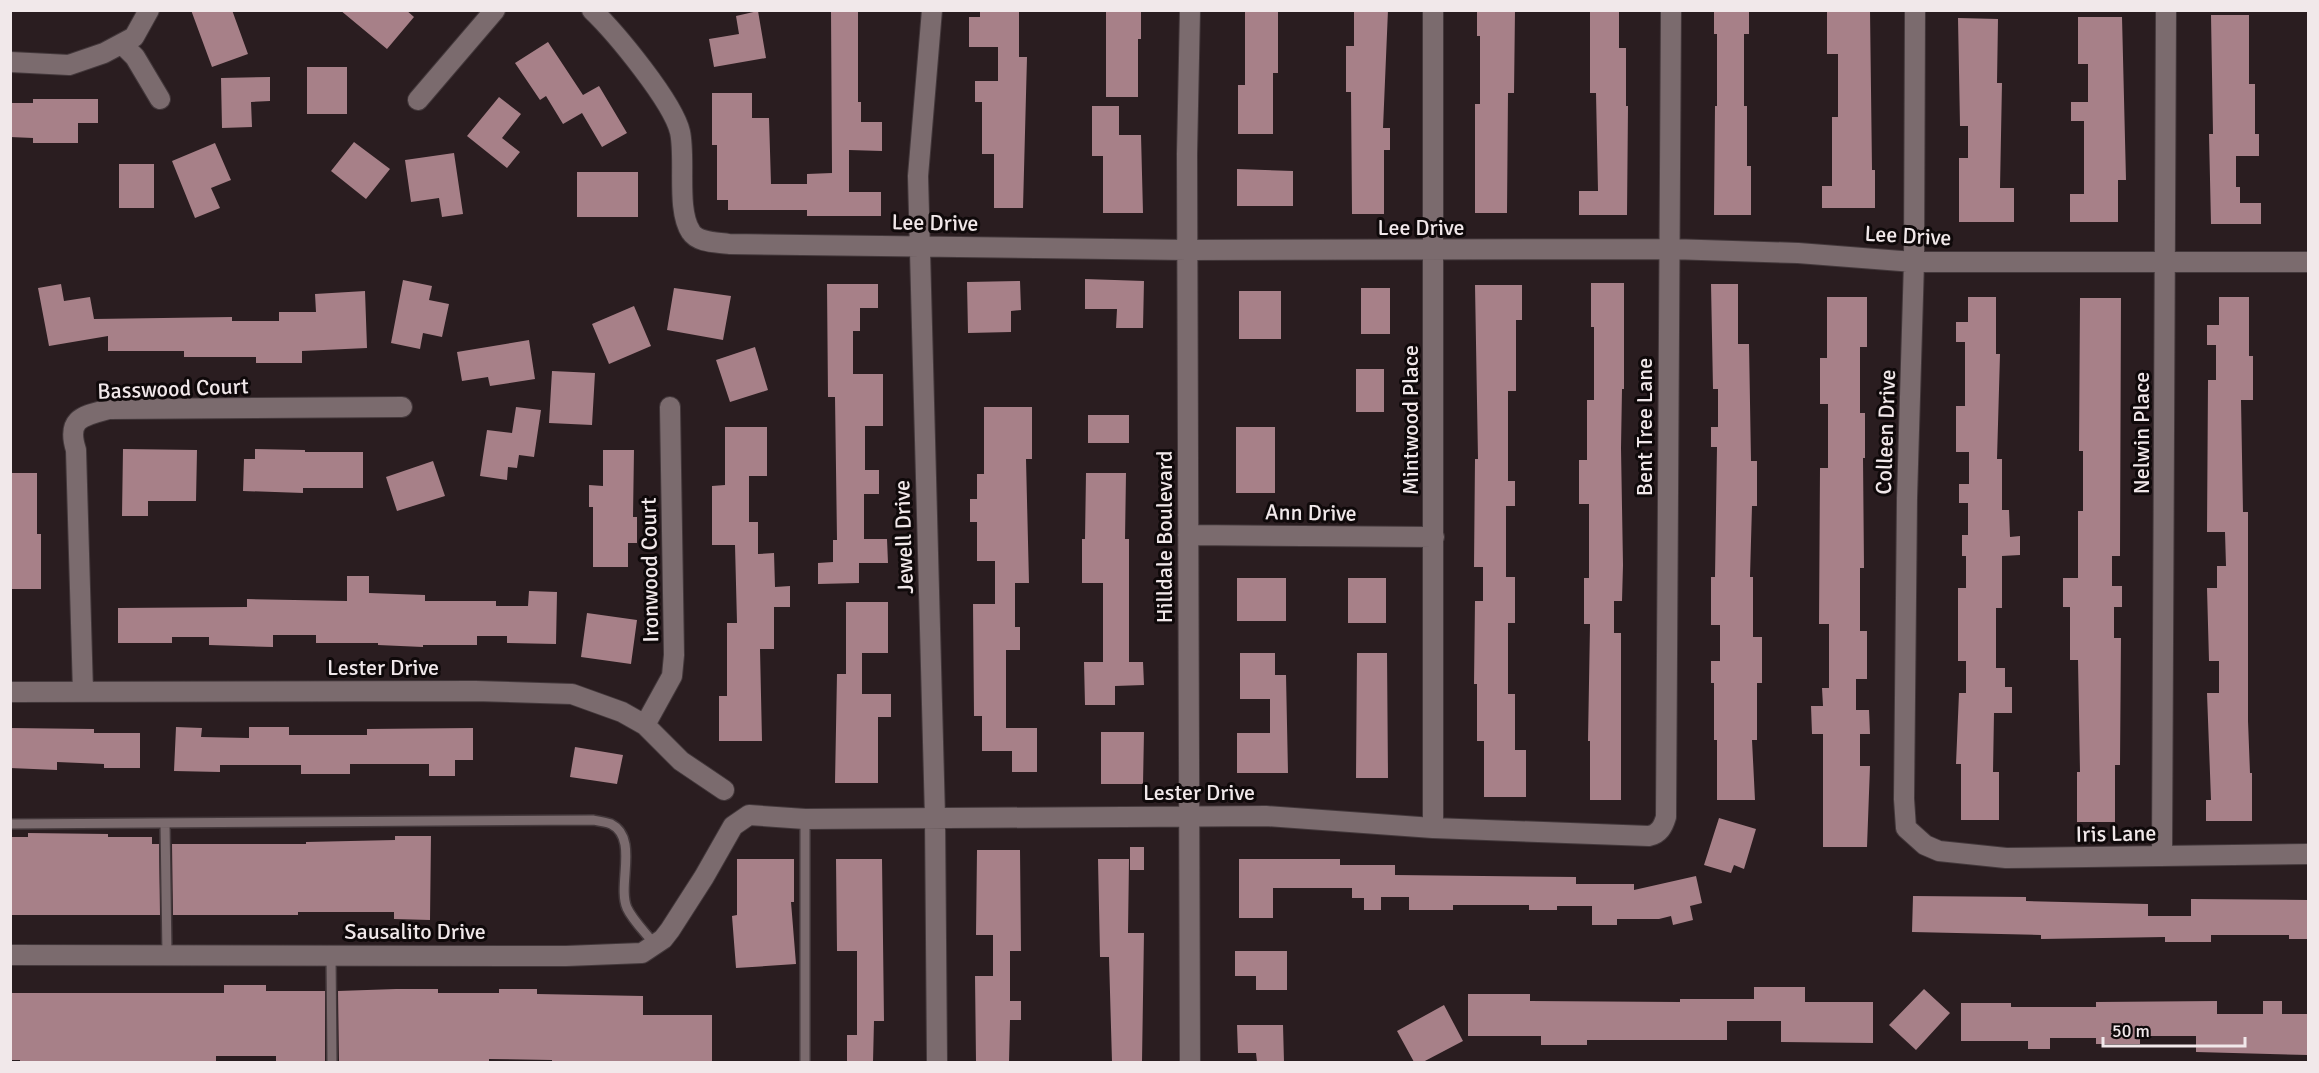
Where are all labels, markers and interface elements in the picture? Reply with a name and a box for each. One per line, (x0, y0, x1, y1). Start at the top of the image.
street label: Lee Drive (891, 208, 979, 237)
street label: Lee Drive (1378, 214, 1464, 241)
street label: Lee Drive (1864, 220, 1952, 251)
street label: Mintwood Place (1397, 345, 1424, 495)
street label: Bent Tree Lane (1631, 358, 1658, 496)
street label: Colleen Drive (1870, 369, 1901, 495)
street label: Basswood Court (97, 372, 250, 405)
street label: Nelwin Place (2128, 372, 2155, 494)
street label: Hilldale Boulevard (1151, 451, 1178, 623)
street label: Jewell Drive (888, 480, 919, 594)
street label: Ironwood Court (635, 497, 664, 643)
street label: Ann Drive (1265, 498, 1357, 527)
street label: Lester Drive (327, 654, 439, 681)
street label: Lester Drive (1143, 779, 1255, 806)
street label: Iris Lane (2075, 819, 2157, 848)
street label: Sausalito Drive (344, 918, 486, 945)
scale bar (2103, 1010, 2246, 1048)
text: 50 m (2112, 1020, 2150, 1042)

